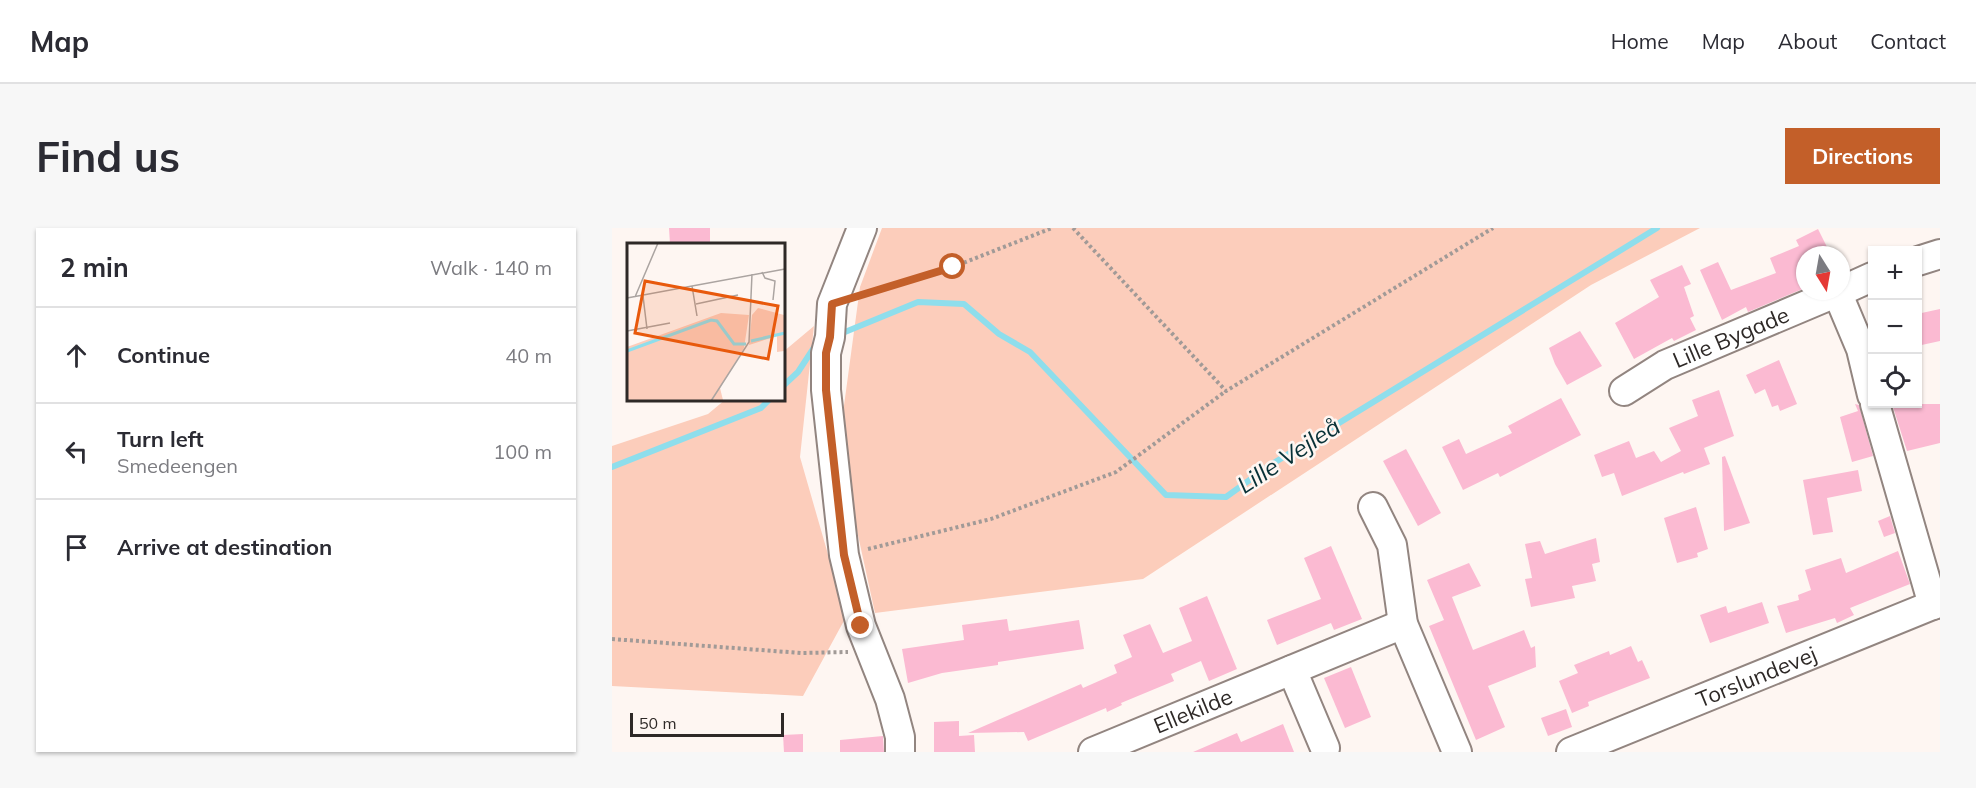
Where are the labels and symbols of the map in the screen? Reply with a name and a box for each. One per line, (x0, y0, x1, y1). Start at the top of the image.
inset map (627, 243, 784, 400)
north arrow (1796, 246, 1850, 300)
route start (939, 253, 965, 279)
street label: Lille Bygade (1668, 300, 1793, 374)
water label: Lille Vejleå (1231, 411, 1346, 500)
route end (847, 612, 873, 638)
street label: Torslundevej (1692, 640, 1821, 714)
street label: Ellekilde (1149, 682, 1236, 739)
scale bar (630, 710, 784, 738)

